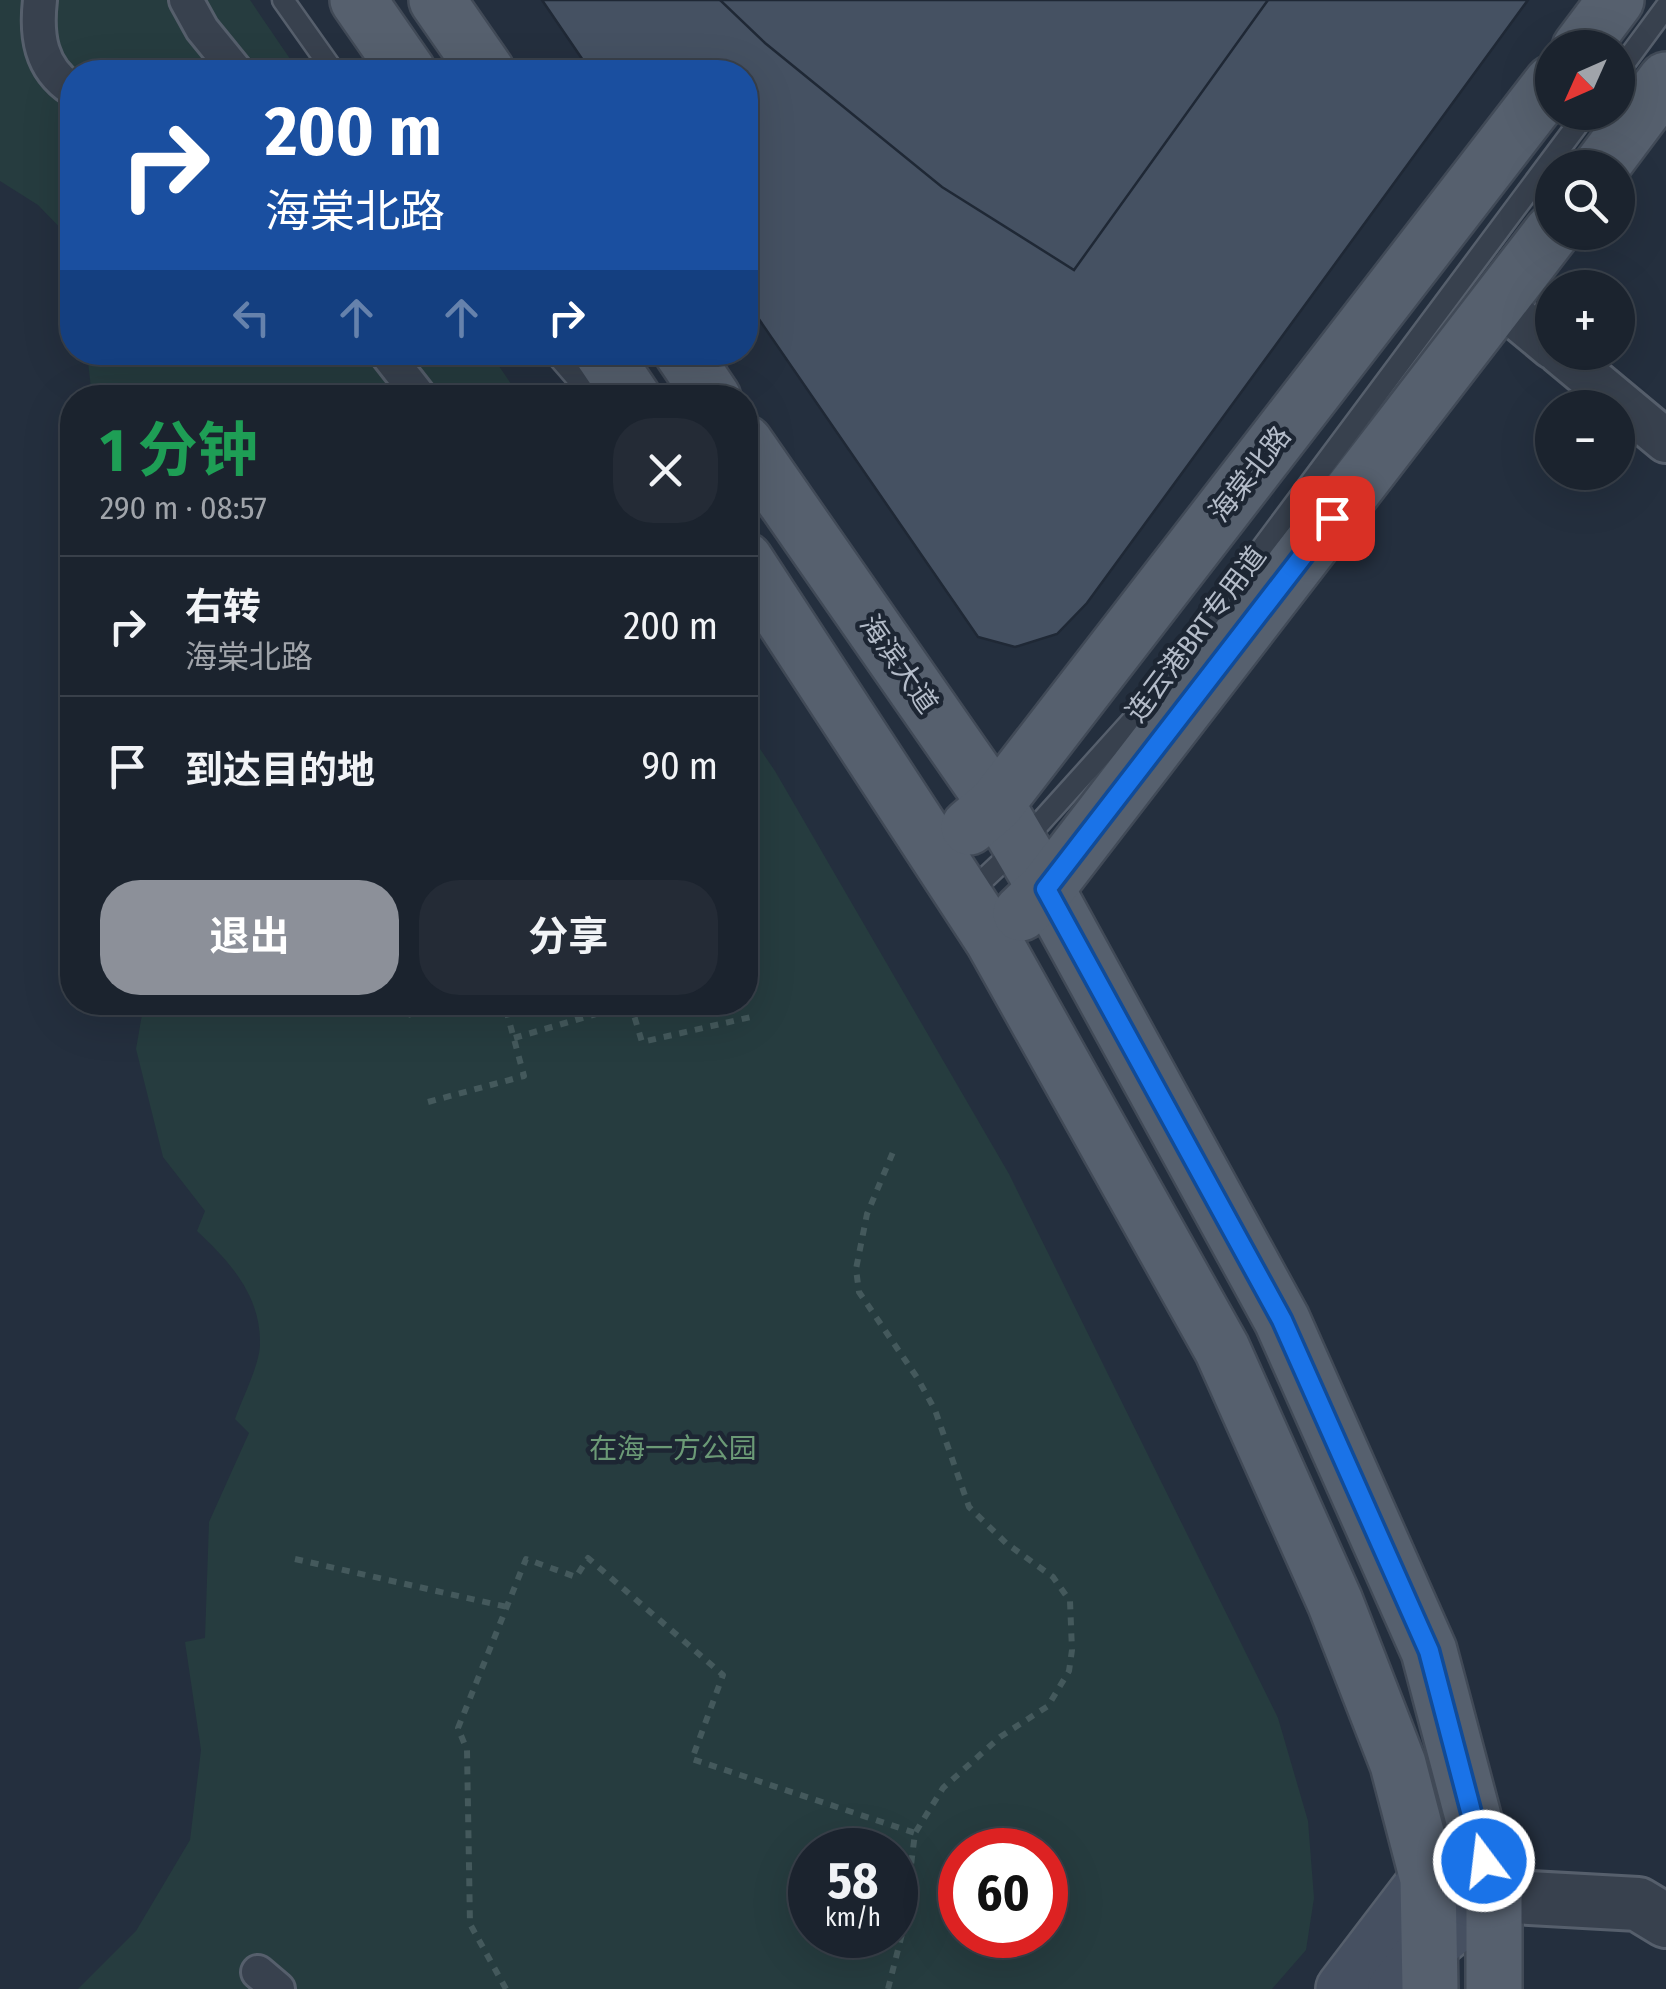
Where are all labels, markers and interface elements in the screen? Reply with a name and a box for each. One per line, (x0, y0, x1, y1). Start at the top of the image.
north arrow (1535, 30, 1635, 130)
map controls (1535, 30, 1635, 490)
text: 200 m (265, 90, 442, 174)
icon: right (100, 100, 230, 230)
button: search (1535, 150, 1635, 250)
text: 海棠北路 (265, 185, 445, 239)
button: + (1535, 270, 1635, 370)
icon: left (224, 290, 279, 345)
icon: ahead (329, 290, 384, 345)
icon: ahead (434, 290, 489, 345)
icon: right (539, 290, 594, 345)
button: − (1535, 390, 1635, 490)
text: 1 分钟 (100, 415, 258, 487)
button: close (613, 418, 718, 523)
street label: 海棠北路 (1203, 420, 1297, 528)
pin (1290, 476, 1375, 561)
text: 290 m · 08:57 (100, 489, 267, 527)
icon: arrive (1305, 491, 1360, 546)
street label: 连云港BRT专用道 (1119, 540, 1273, 728)
text: 右转 (185, 584, 261, 630)
icon: right (100, 599, 155, 654)
text: 200 m (623, 603, 718, 649)
street label: 海滨大道 (853, 609, 945, 719)
text: 海棠北路 (185, 638, 313, 676)
icon: arrive (100, 739, 155, 794)
text: 90 m (642, 743, 718, 789)
text: 到达目的地 (185, 747, 375, 793)
button: 退出 (100, 880, 399, 995)
button: 分享 (419, 880, 718, 995)
park label: 在海一方公园 (589, 1432, 757, 1465)
position arrow (1432, 1809, 1536, 1913)
speed limit sign: 60 (938, 1828, 1068, 1958)
text: 58 (828, 1851, 878, 1911)
text: km/h (825, 1903, 881, 1933)

